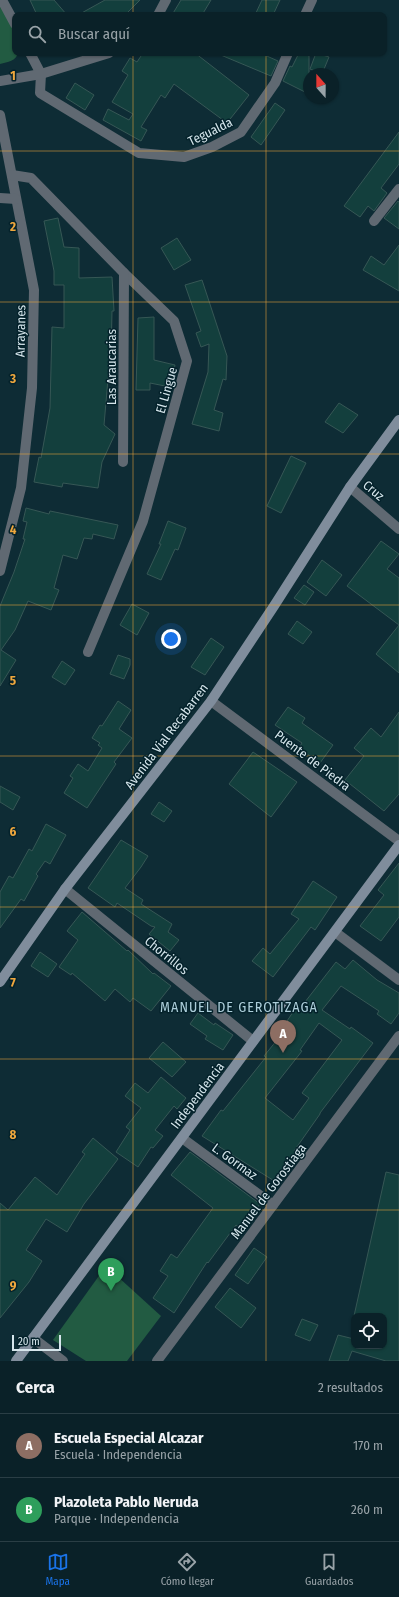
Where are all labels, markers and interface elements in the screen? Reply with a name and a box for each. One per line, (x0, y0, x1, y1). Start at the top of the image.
search box (12, 12, 387, 56)
icon: search (26, 23, 48, 45)
text: Buscar aquí (58, 25, 130, 43)
text: 1 (10, 68, 16, 83)
north arrow (303, 68, 339, 104)
street label: Tegualda (186, 114, 235, 149)
text: 2 (9, 219, 16, 234)
street label: Arrayanes (13, 304, 28, 357)
street label: Las Araucarias (104, 328, 119, 405)
street label: El Lingue (153, 365, 180, 415)
text: 3 (9, 371, 16, 386)
street label: Cruz (360, 477, 387, 503)
text: 4 (10, 522, 17, 537)
your location (161, 629, 181, 649)
text: 5 (10, 673, 16, 688)
street label: Avenida Vial Recabarren (122, 681, 211, 792)
street label: Puente de Piedra (272, 727, 353, 794)
text: 6 (10, 824, 17, 839)
street label: Chorrillos (142, 933, 192, 978)
text: 7 (10, 975, 16, 990)
district label: MANUEL DE GEROTIZAGA (160, 999, 318, 1016)
pin: A (270, 1020, 296, 1053)
street label: Independencia (168, 1059, 227, 1131)
text: 8 (10, 1127, 17, 1142)
street label: L. Gormaz (209, 1140, 260, 1183)
street label: Manuel de Gorostiaga (228, 1141, 309, 1242)
pin: B (98, 1258, 124, 1291)
text: 9 (10, 1278, 17, 1293)
map controls (351, 1313, 387, 1349)
button: locate (351, 1313, 387, 1349)
scale bar (12, 1333, 61, 1352)
text: 20 m (18, 1335, 40, 1348)
text: Cerca (16, 1377, 55, 1398)
text: 2 resultados (318, 1380, 383, 1395)
text: Escuela Especial Alcazar (54, 1429, 203, 1447)
text: A (25, 1438, 33, 1453)
text: 170 m (353, 1438, 383, 1453)
text: Escuela · Independencia (54, 1447, 182, 1462)
text: Plazoleta Pablo Neruda (54, 1493, 199, 1511)
text: B (25, 1502, 33, 1517)
text: 260 m (351, 1502, 383, 1517)
text: Parque · Independencia (54, 1511, 179, 1526)
tab: Mapa (45, 1551, 70, 1588)
tab: Cómo llegar (161, 1551, 214, 1588)
tab: Guardados (305, 1551, 354, 1588)

